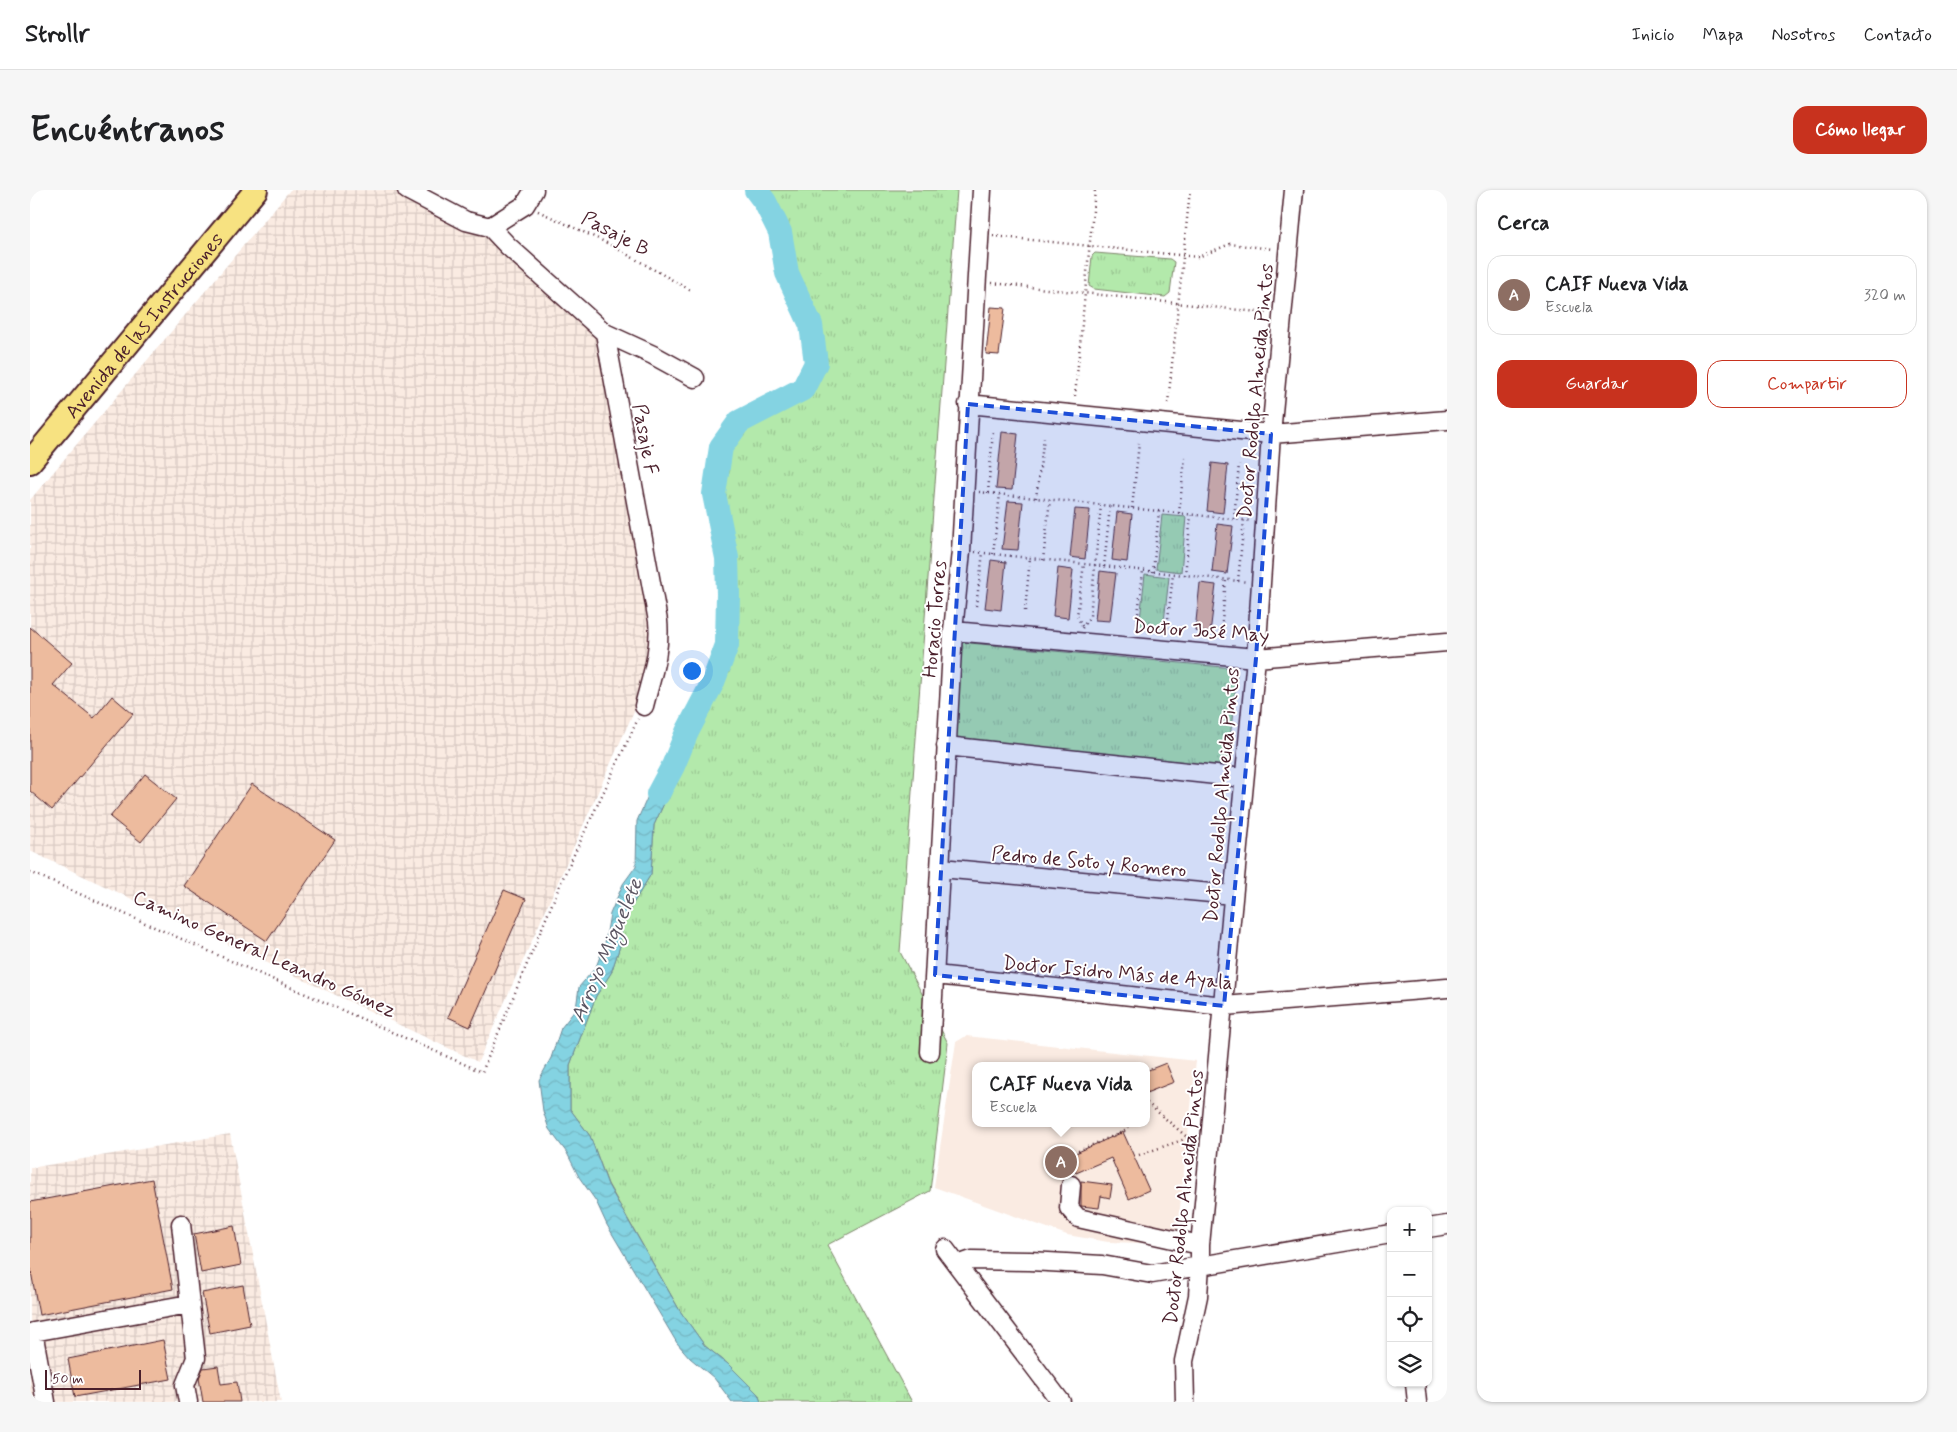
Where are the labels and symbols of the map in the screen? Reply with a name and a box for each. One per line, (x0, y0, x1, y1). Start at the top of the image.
street label: Pasaje B (577, 205, 654, 263)
street label: Avenida de las Instrucciones (60, 227, 230, 425)
street label: Doctor Rodolfo Almeida Pintos (1232, 262, 1283, 520)
street label: Pasaje F (625, 402, 664, 477)
street label: Horacio Torres (917, 559, 954, 679)
street label: Doctor José May (1132, 613, 1270, 650)
your location (679, 658, 705, 684)
street label: Doctor Rodolfo Almeida Pintos (1198, 666, 1249, 924)
street label: Pedro de Soto y Romero (990, 841, 1188, 884)
water label: Arroyo Miguelete (564, 873, 652, 1027)
street label: Camino General Leandro Gómez (129, 884, 400, 1025)
street label: Doctor Isidro Más de Ayala (1001, 950, 1234, 997)
street label: Doctor Rodolfo Almeida Pintos (1158, 1068, 1213, 1326)
pin: A (1045, 1143, 1077, 1181)
scale bar (45, 1367, 141, 1390)

